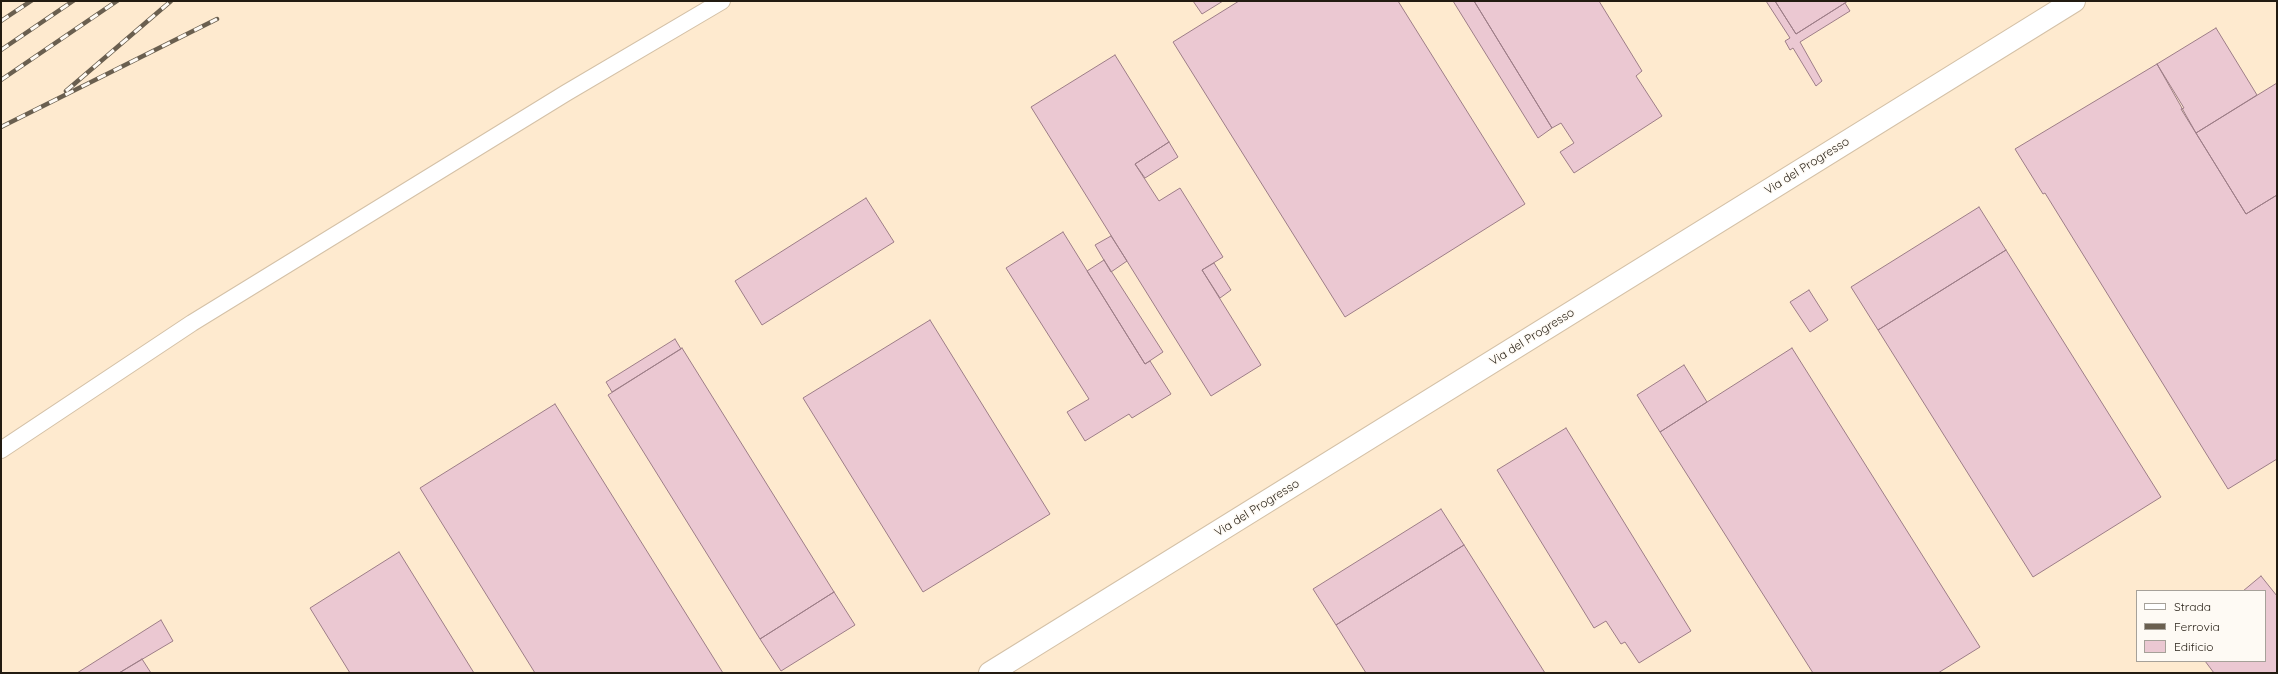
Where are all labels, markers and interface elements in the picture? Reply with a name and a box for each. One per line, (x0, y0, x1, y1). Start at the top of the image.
street label: Via del Progresso (1762, 134, 1852, 198)
street label: Via del Progresso (1487, 305, 1577, 369)
street label: Via del Progresso (1212, 476, 1302, 540)
legend (2136, 590, 2266, 662)
text: Strada (2174, 599, 2211, 614)
text: Ferrovia (2174, 619, 2220, 634)
text: Edificio (2174, 639, 2214, 654)

